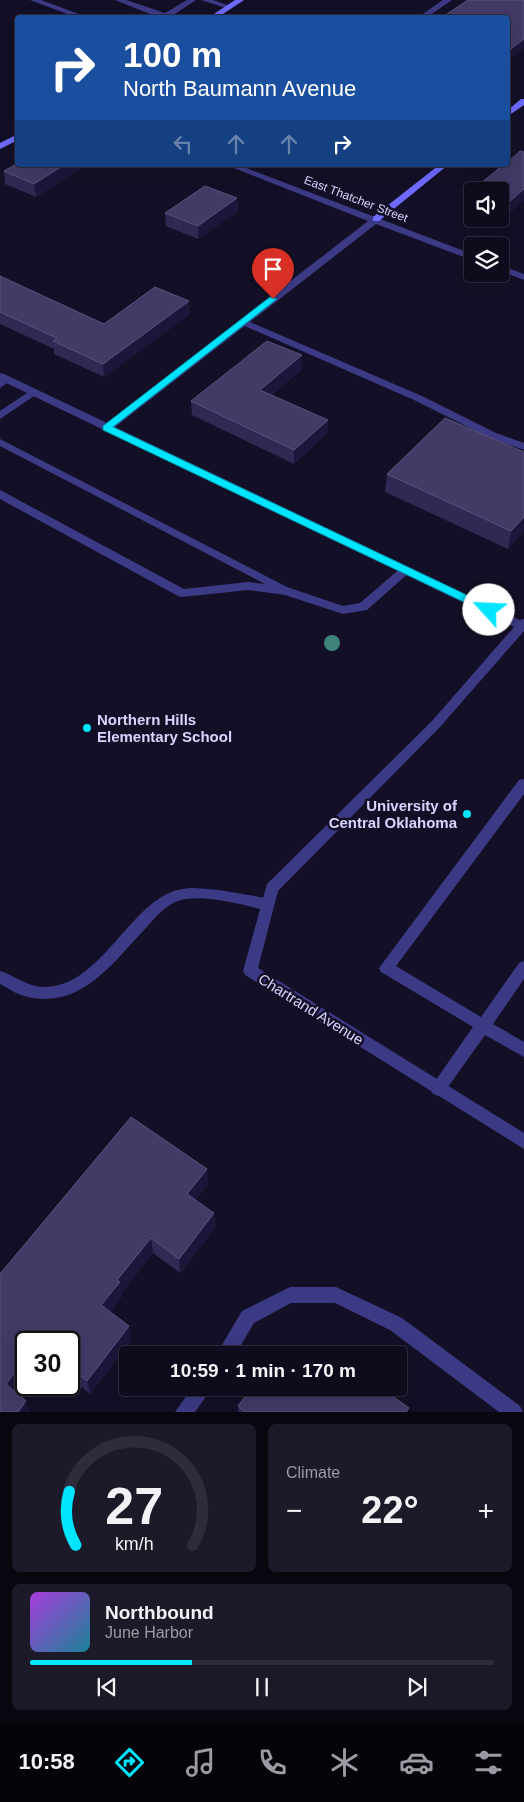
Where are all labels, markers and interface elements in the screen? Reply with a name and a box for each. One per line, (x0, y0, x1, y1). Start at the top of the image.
icon: right (40, 35, 105, 100)
text: 100 m (123, 35, 222, 74)
text: North Baumann Avenue (123, 76, 356, 101)
icon: left (169, 130, 197, 158)
icon: ahead (222, 130, 250, 158)
icon: ahead (275, 130, 303, 158)
icon: right (328, 130, 356, 158)
street label: East Thatcher Street (302, 173, 410, 225)
map controls (464, 182, 509, 282)
button: sound (464, 182, 509, 227)
button: layers (464, 237, 509, 282)
pin (252, 248, 294, 299)
icon: arrive (259, 255, 287, 283)
position arrow (462, 583, 514, 635)
place label: Northern Hills Elementary School (97, 711, 232, 745)
marker: Northern Hills Elementary School (81, 722, 93, 734)
place label: University of Central Oklahoma (329, 797, 458, 831)
marker: University of Central Oklahoma (461, 808, 473, 820)
street label: Chartrand Avenue (255, 970, 367, 1048)
speed limit sign: 30 (15, 1331, 80, 1396)
text: 10:59 · 1 min · 170 m (170, 1360, 356, 1381)
text: Climate (286, 1464, 340, 1481)
text: 27 (105, 1477, 163, 1535)
text: 22° (361, 1489, 419, 1531)
text: − (286, 1495, 302, 1526)
text: + (478, 1495, 494, 1526)
text: km/h (115, 1534, 153, 1554)
text: Northbound (105, 1602, 214, 1623)
text: June Harbor (105, 1624, 193, 1641)
icon: previous (93, 1673, 121, 1701)
icon: pause (248, 1673, 276, 1701)
icon: next (403, 1673, 431, 1701)
icon: directions (112, 1745, 147, 1780)
icon: music (183, 1745, 218, 1780)
icon: phone (255, 1745, 290, 1780)
icon: climate (327, 1745, 362, 1780)
icon: car (399, 1745, 434, 1780)
icon: filters (471, 1745, 506, 1780)
text: 10:58 (18, 1749, 75, 1774)

